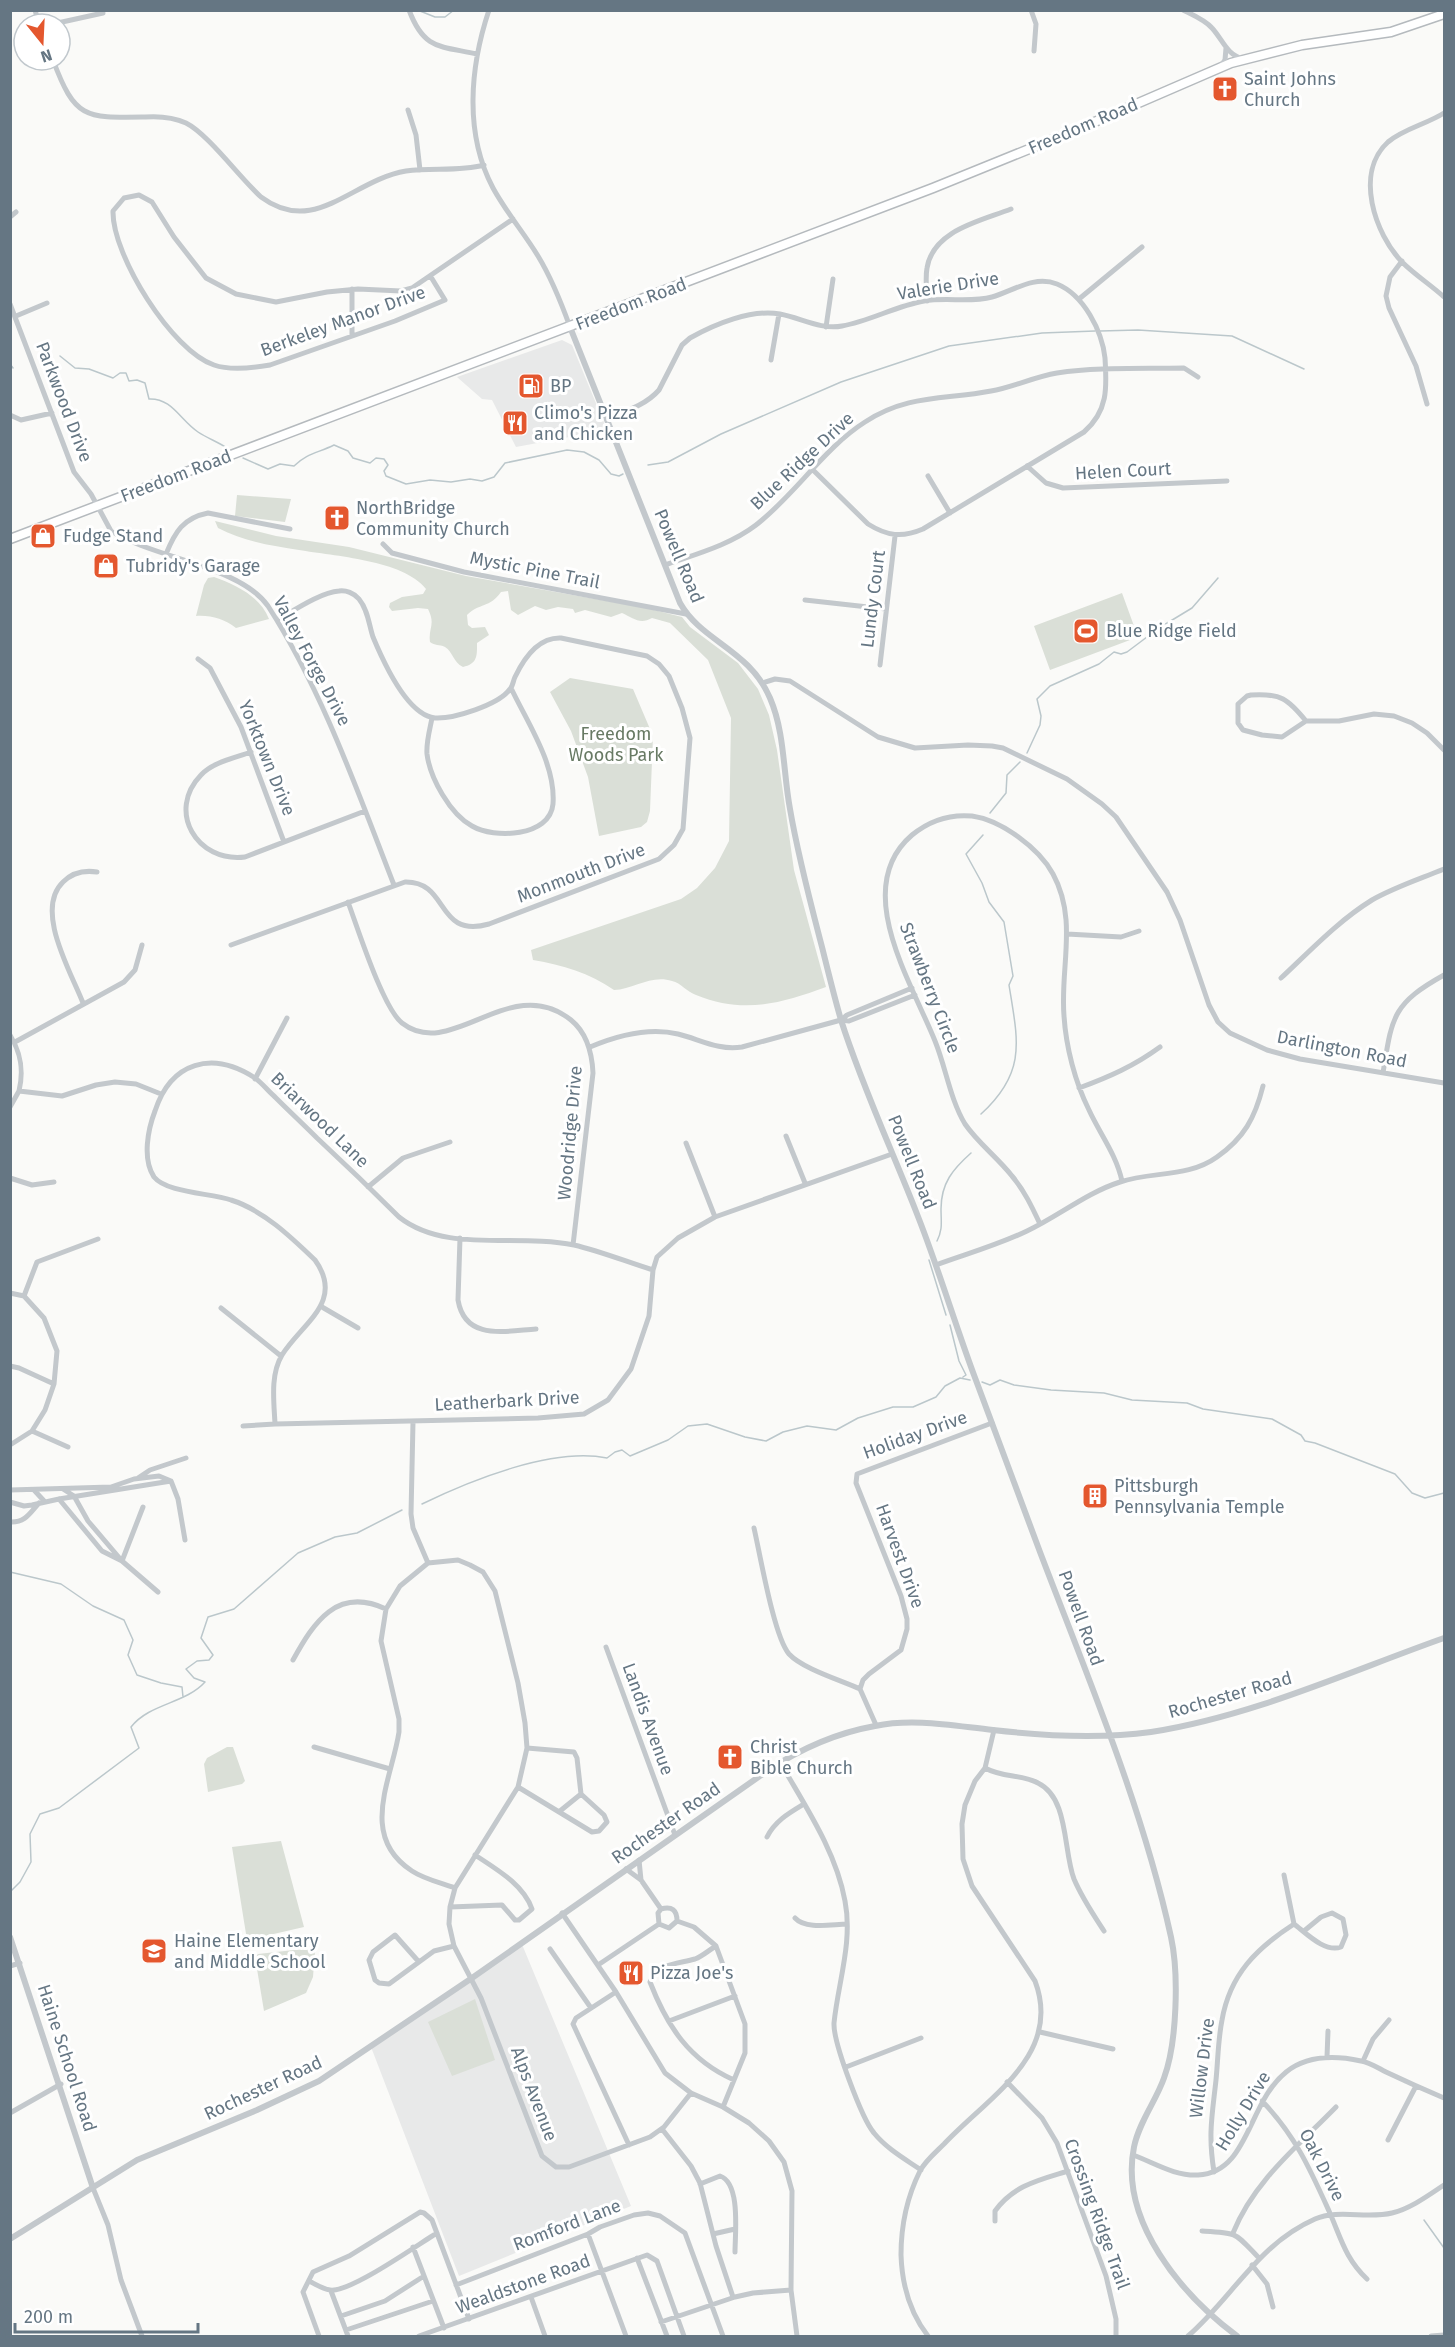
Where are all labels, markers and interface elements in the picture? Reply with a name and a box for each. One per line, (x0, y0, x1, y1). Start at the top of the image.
north arrow (12, 12, 72, 72)
text: N (39, 45, 54, 66)
place label: Saint Johns Church (1244, 68, 1336, 111)
church icon: Saint Johns Church (1210, 74, 1240, 104)
street label: Freedom Road (1025, 93, 1141, 159)
street label: Valerie Drive (896, 267, 1000, 305)
street label: Freedom Road (572, 273, 690, 335)
street label: Berkeley Manor Drive (258, 281, 428, 361)
street label: Parkwood Drive (31, 339, 97, 465)
fuel station icon: BP (516, 371, 546, 401)
place label: BP (550, 375, 571, 397)
place label: Climo's Pizza and Chicken (534, 402, 638, 445)
street label: Blue Ridge Drive (746, 407, 858, 515)
restaurant icon: Climo's Pizza and Chicken (500, 408, 530, 438)
street label: Freedom Road (117, 445, 235, 507)
street label: Helen Court (1074, 457, 1172, 485)
place label: NorthBridge Community Church (356, 497, 510, 540)
church icon: NorthBridge Community Church (322, 503, 352, 533)
street label: Powell Road (649, 506, 709, 606)
shop icon: Fudge Stand (28, 521, 58, 551)
place label: Fudge Stand (63, 525, 163, 547)
street label: Mystic Pine Trail (468, 547, 602, 593)
street label: Lundy Court (856, 548, 890, 649)
shop icon: Tubridy's Garage (91, 551, 121, 581)
place label: Tubridy's Garage (126, 555, 260, 577)
street label: Valley Forge Drive (268, 592, 356, 730)
sports icon: Blue Ridge Field (1071, 616, 1101, 646)
place label: Blue Ridge Field (1106, 620, 1237, 642)
street label: Yorktown Drive (234, 697, 300, 819)
park label: Freedom Woods Park (568, 723, 664, 766)
street label: Monmouth Drive (514, 838, 648, 908)
street label: Strawberry Circle (895, 919, 965, 1057)
street label: Darlington Road (1275, 1026, 1409, 1072)
street label: Woodridge Drive (553, 1065, 587, 1201)
street label: Briarwood Lane (266, 1068, 374, 1172)
street label: Powell Road (883, 1112, 941, 1212)
street label: Leatherbark Drive (434, 1386, 580, 1416)
street label: Holiday Drive (860, 1406, 970, 1464)
place label: Pittsburgh Pennsylvania Temple (1114, 1475, 1285, 1518)
building icon: Pittsburgh Pennsylvania Temple (1080, 1481, 1110, 1511)
street label: Harvest Drive (871, 1501, 929, 1611)
street label: Powell Road (1054, 1567, 1108, 1669)
street label: Landis Avenue (618, 1660, 678, 1778)
street label: Rochester Road (1166, 1667, 1294, 1723)
place label: Christ Bible Church (750, 1736, 853, 1779)
church icon: Christ Bible Church (715, 1742, 745, 1772)
street label: Rochester Road (607, 1777, 725, 1869)
place label: Haine Elementary and Middle School (174, 1930, 326, 1973)
school or university icon: Haine Elementary and Middle School (139, 1936, 169, 1966)
restaurant icon: Pizza Joe's (616, 1958, 646, 1988)
place label: Pizza Joe's (650, 1962, 733, 1984)
street label: Haine School Road (33, 1981, 101, 2135)
street label: Willow Drive (1185, 2017, 1219, 2119)
street label: Alps Avenue (506, 2044, 562, 2144)
street label: Rochester Road (200, 2051, 326, 2125)
street label: Holly Drive (1211, 2067, 1275, 2155)
street label: Oak Drive (1294, 2125, 1350, 2205)
street label: Crossing Ridge Trail (1060, 2136, 1134, 2292)
street label: Romford Lane (510, 2194, 624, 2256)
street label: Wealdstone Road (453, 2249, 593, 2319)
scale bar (15, 2296, 198, 2334)
text: 200 m (24, 2306, 73, 2328)

